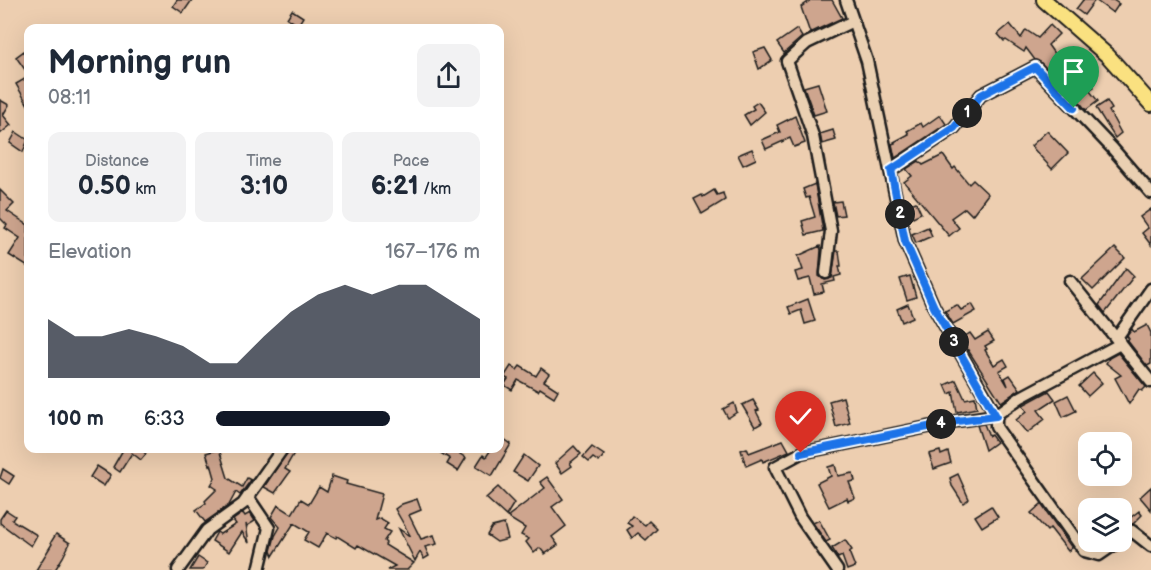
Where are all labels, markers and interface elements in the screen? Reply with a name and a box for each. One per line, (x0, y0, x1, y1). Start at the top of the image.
text: Morning run (48, 43, 231, 83)
button: share (417, 44, 480, 107)
pin (1048, 46, 1099, 108)
icon: arrive (1057, 55, 1090, 88)
text: 08:11 (48, 86, 91, 110)
pin: 1 (952, 98, 982, 128)
text: 1 (964, 103, 970, 122)
text: Distance (85, 152, 149, 171)
text: Time (246, 152, 282, 171)
text: Pace (393, 152, 429, 171)
text: 0.50 (78, 171, 131, 202)
text: 3:10 (240, 171, 288, 202)
text: 6:21 (371, 171, 419, 202)
text: km (131, 180, 156, 199)
text: /km (419, 180, 451, 199)
pin: 2 (885, 199, 915, 229)
text: 2 (895, 204, 905, 223)
text: Elevation (48, 240, 131, 264)
text: 167–176 m (385, 240, 480, 264)
pin: 3 (939, 327, 969, 357)
text: 3 (949, 332, 959, 351)
pin (775, 391, 826, 453)
icon: check (784, 400, 817, 433)
text: 100 m (48, 407, 104, 431)
text: 6:33 (144, 407, 185, 431)
pin: 4 (926, 409, 956, 439)
text: 4 (936, 414, 946, 433)
map controls (1078, 432, 1132, 552)
button: locate (1078, 432, 1132, 486)
button: layers (1078, 498, 1132, 552)

